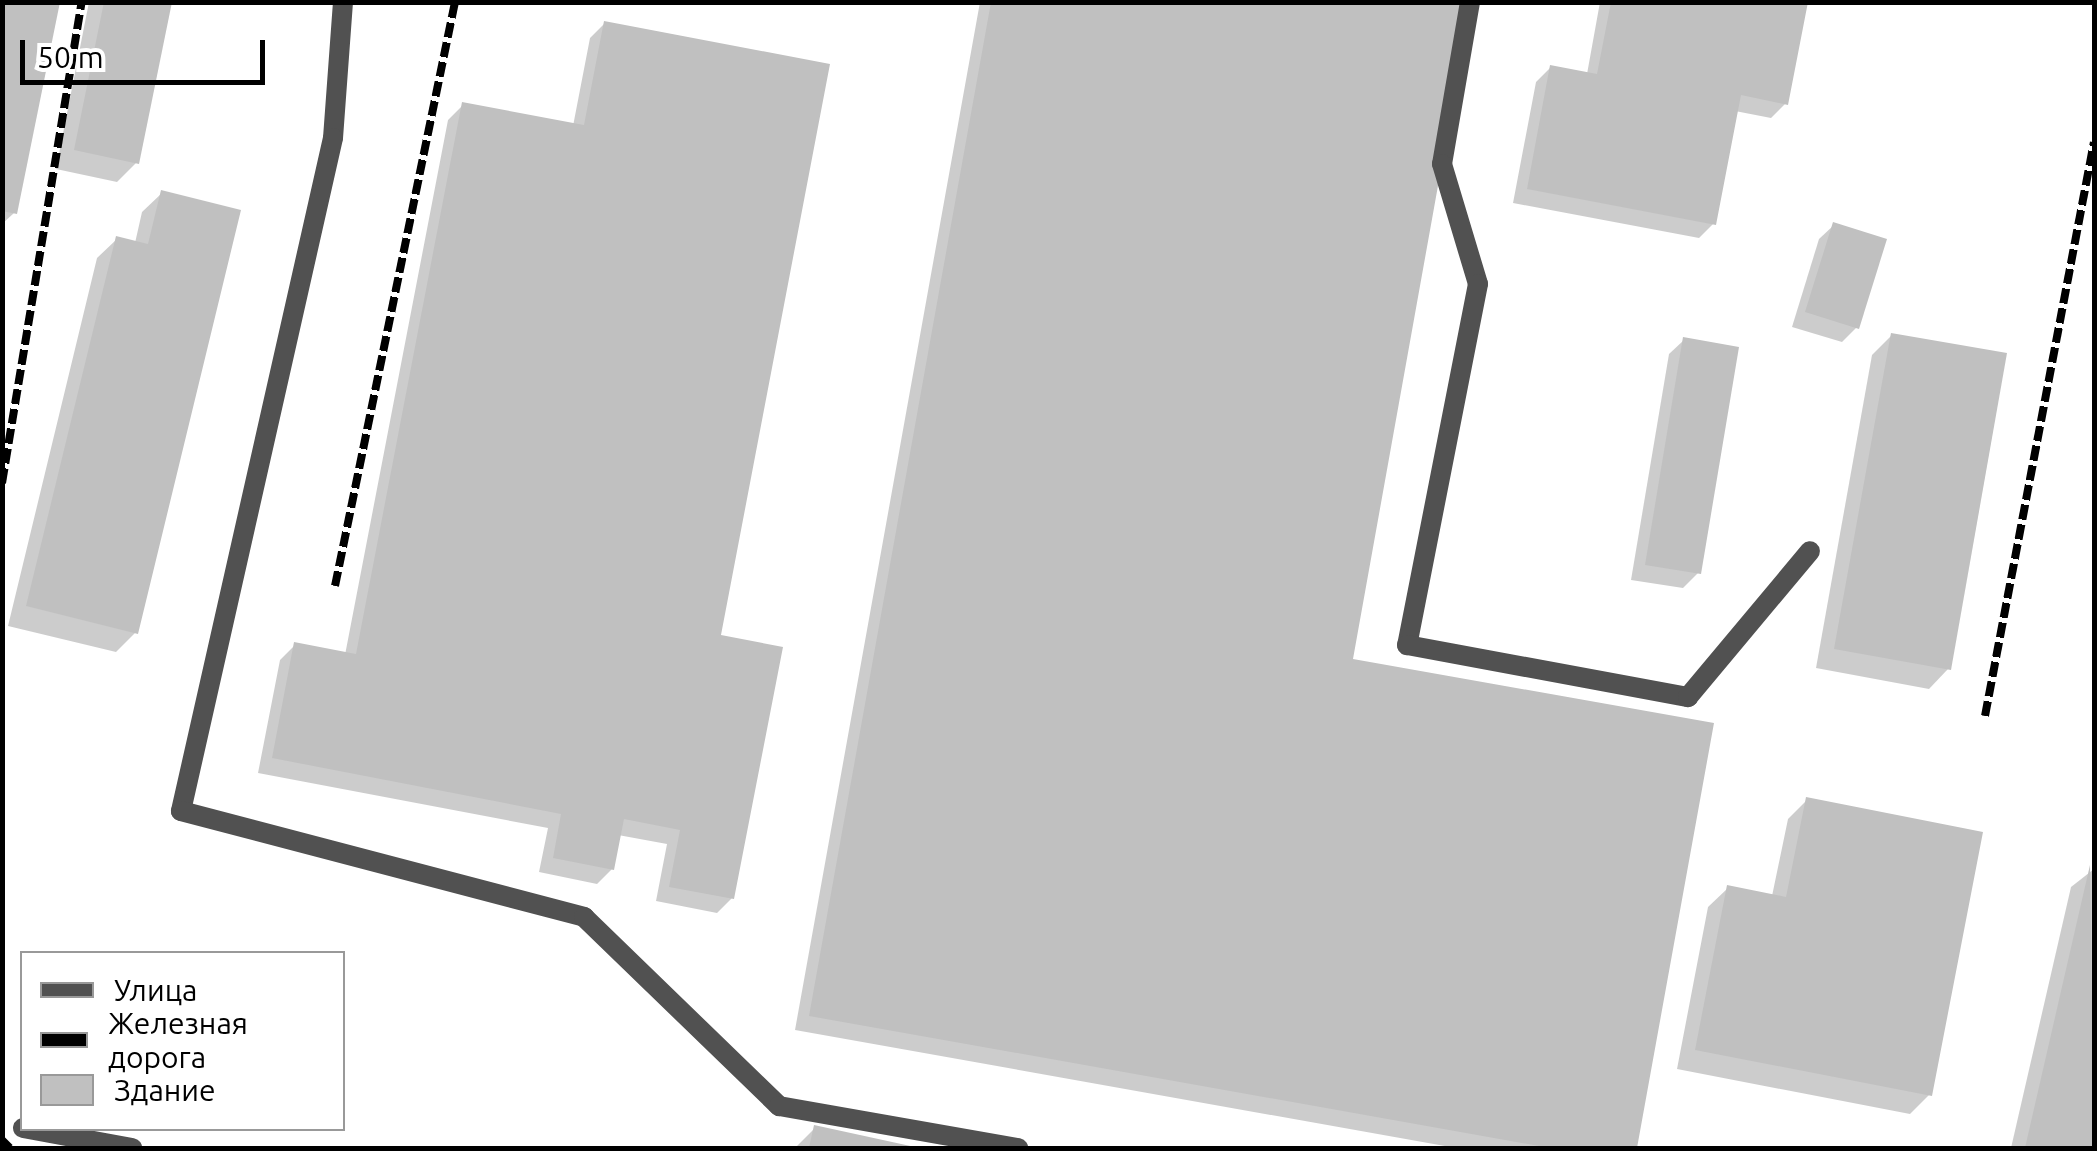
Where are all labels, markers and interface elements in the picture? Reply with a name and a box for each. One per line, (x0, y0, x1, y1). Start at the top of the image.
scale bar (25, 20, 270, 82)
text: 50 m (37, 40, 104, 74)
legend (20, 951, 345, 1131)
text: Улица (114, 973, 198, 1007)
text: Железная дорога (108, 1006, 248, 1074)
text: Здание (114, 1073, 216, 1107)

